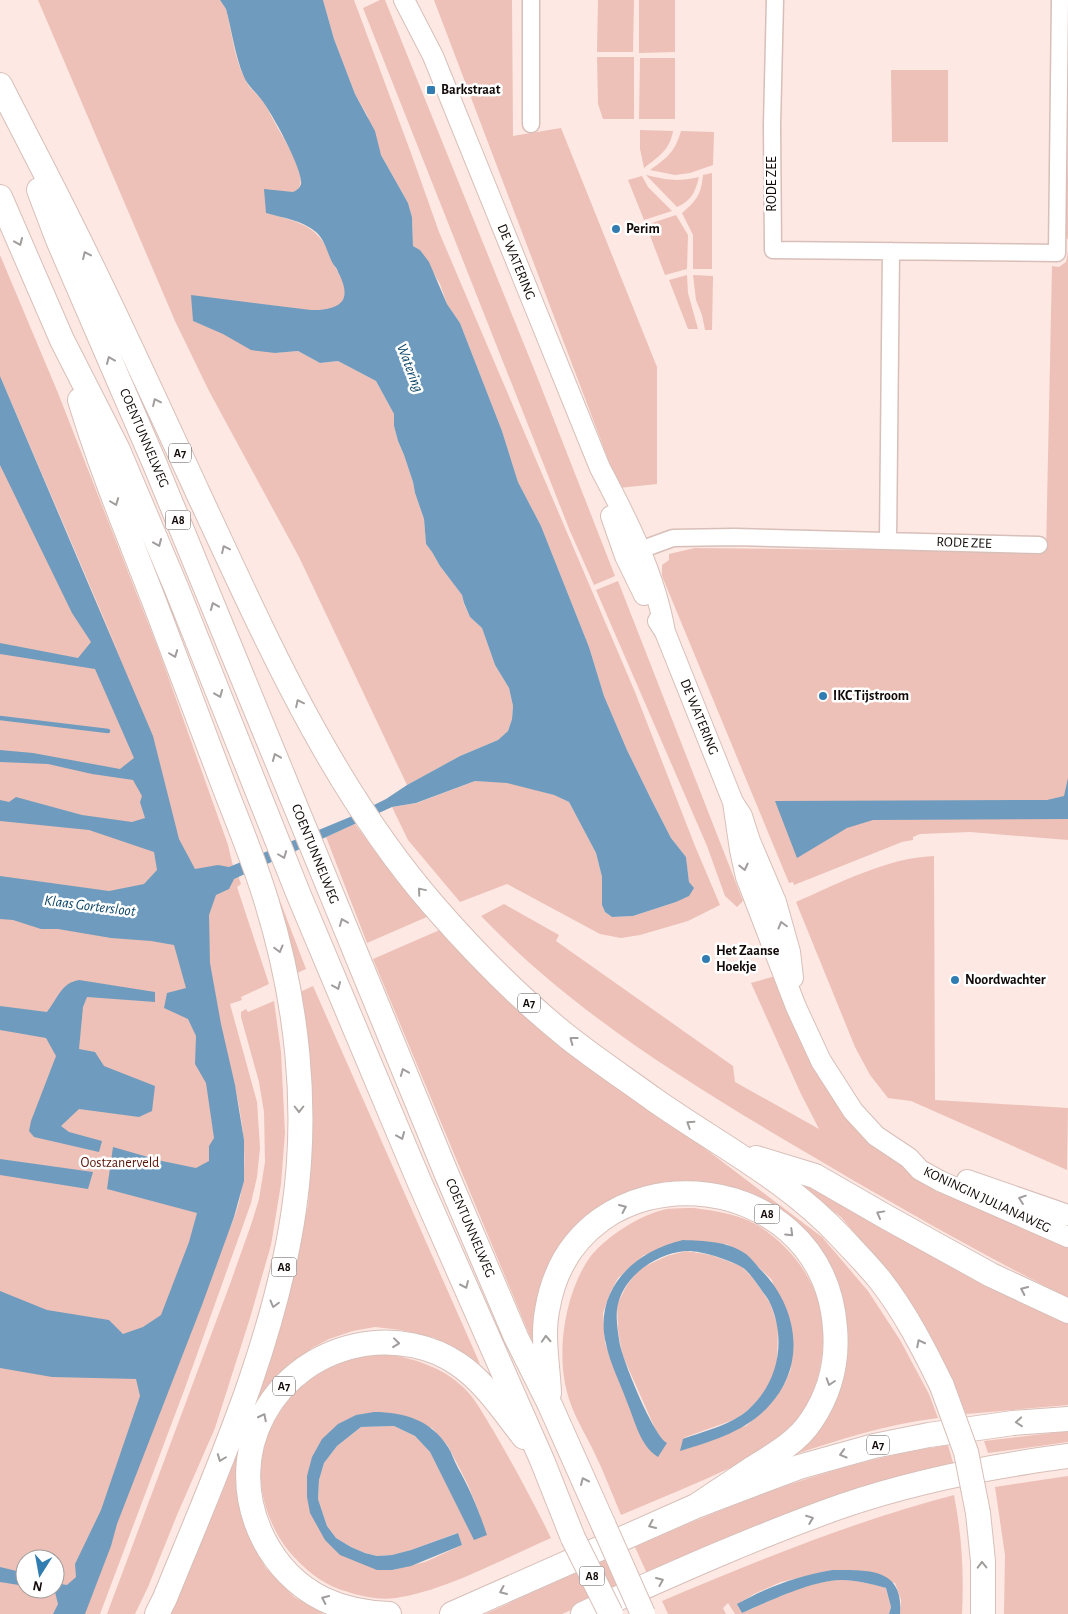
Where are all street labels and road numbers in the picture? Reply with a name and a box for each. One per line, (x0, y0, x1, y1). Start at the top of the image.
street label: RODE ZEE (765, 156, 779, 212)
street label: DE WATERING (494, 222, 538, 302)
street label: COENTUNNELWEG (117, 386, 171, 490)
road number: A7 (169, 443, 191, 462)
road number: A8 (166, 510, 190, 530)
street label: RODE ZEE (936, 535, 992, 551)
street label: DE WATERING (677, 677, 721, 757)
street label: COENTUNNELWEG (289, 802, 341, 906)
road number: A7 (518, 994, 540, 1012)
street label: KONINGIN JULIANAWEG (921, 1164, 1053, 1236)
street label: COENTUNNELWEG (443, 1176, 497, 1280)
road number: A8 (754, 1204, 780, 1224)
road number: A8 (272, 1258, 296, 1276)
road number: A7 (273, 1376, 295, 1395)
road number: A7 (867, 1436, 889, 1454)
road number: A8 (580, 1566, 604, 1585)

